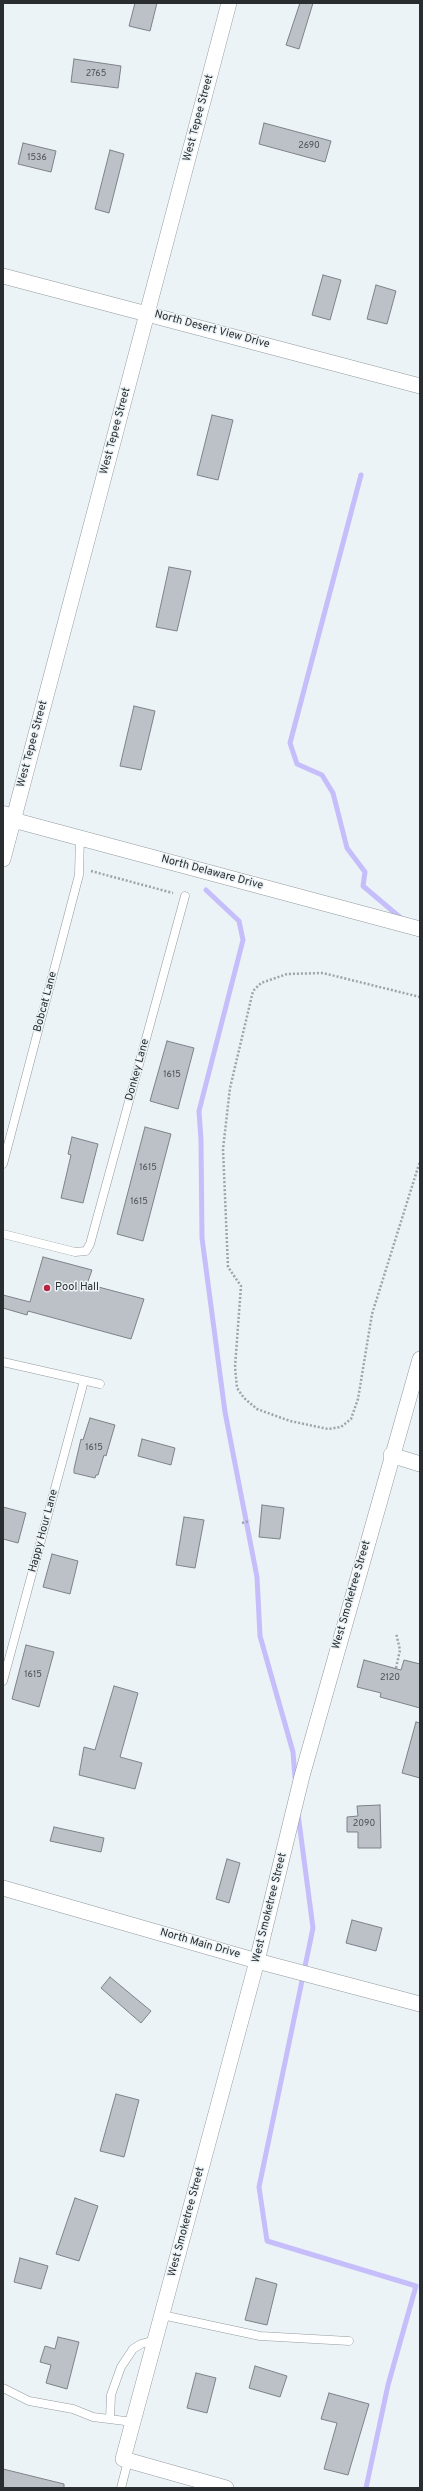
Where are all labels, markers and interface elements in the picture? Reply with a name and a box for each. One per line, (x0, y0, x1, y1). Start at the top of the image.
house number: 2765 (86, 69, 106, 79)
street label: West Tepee Street (181, 73, 217, 163)
house number: 2690 (298, 141, 320, 151)
house number: 1536 (27, 153, 47, 163)
street label: North Desert View Drive (153, 308, 271, 352)
street label: West Tepee Street (98, 386, 134, 476)
street label: West Tepee Street (15, 699, 51, 789)
street label: North Delaware Drive (159, 853, 265, 893)
street label: Bobcat Lane (32, 970, 60, 1034)
street label: Donkey Lane (123, 1038, 153, 1102)
house number: 1615 (163, 1070, 181, 1080)
house number: 1615 (139, 1163, 157, 1173)
house number: 1615 (130, 1197, 148, 1207)
place label: Pool Hall (55, 1281, 99, 1295)
marker: Pool Hall (42, 1283, 52, 1293)
house number: 1615 (85, 1443, 103, 1453)
street label: Happy Hour Lane (27, 1488, 61, 1574)
street label: West Smoketree Street (330, 1539, 374, 1651)
house number: 1615 (24, 1670, 42, 1680)
house number: 2120 (380, 1673, 400, 1683)
house number: 2090 (353, 1819, 375, 1829)
street label: West Smoketree Street (250, 1852, 290, 1964)
street label: North Main Drive (158, 1926, 242, 1962)
street label: West Smoketree Street (166, 2166, 208, 2278)

